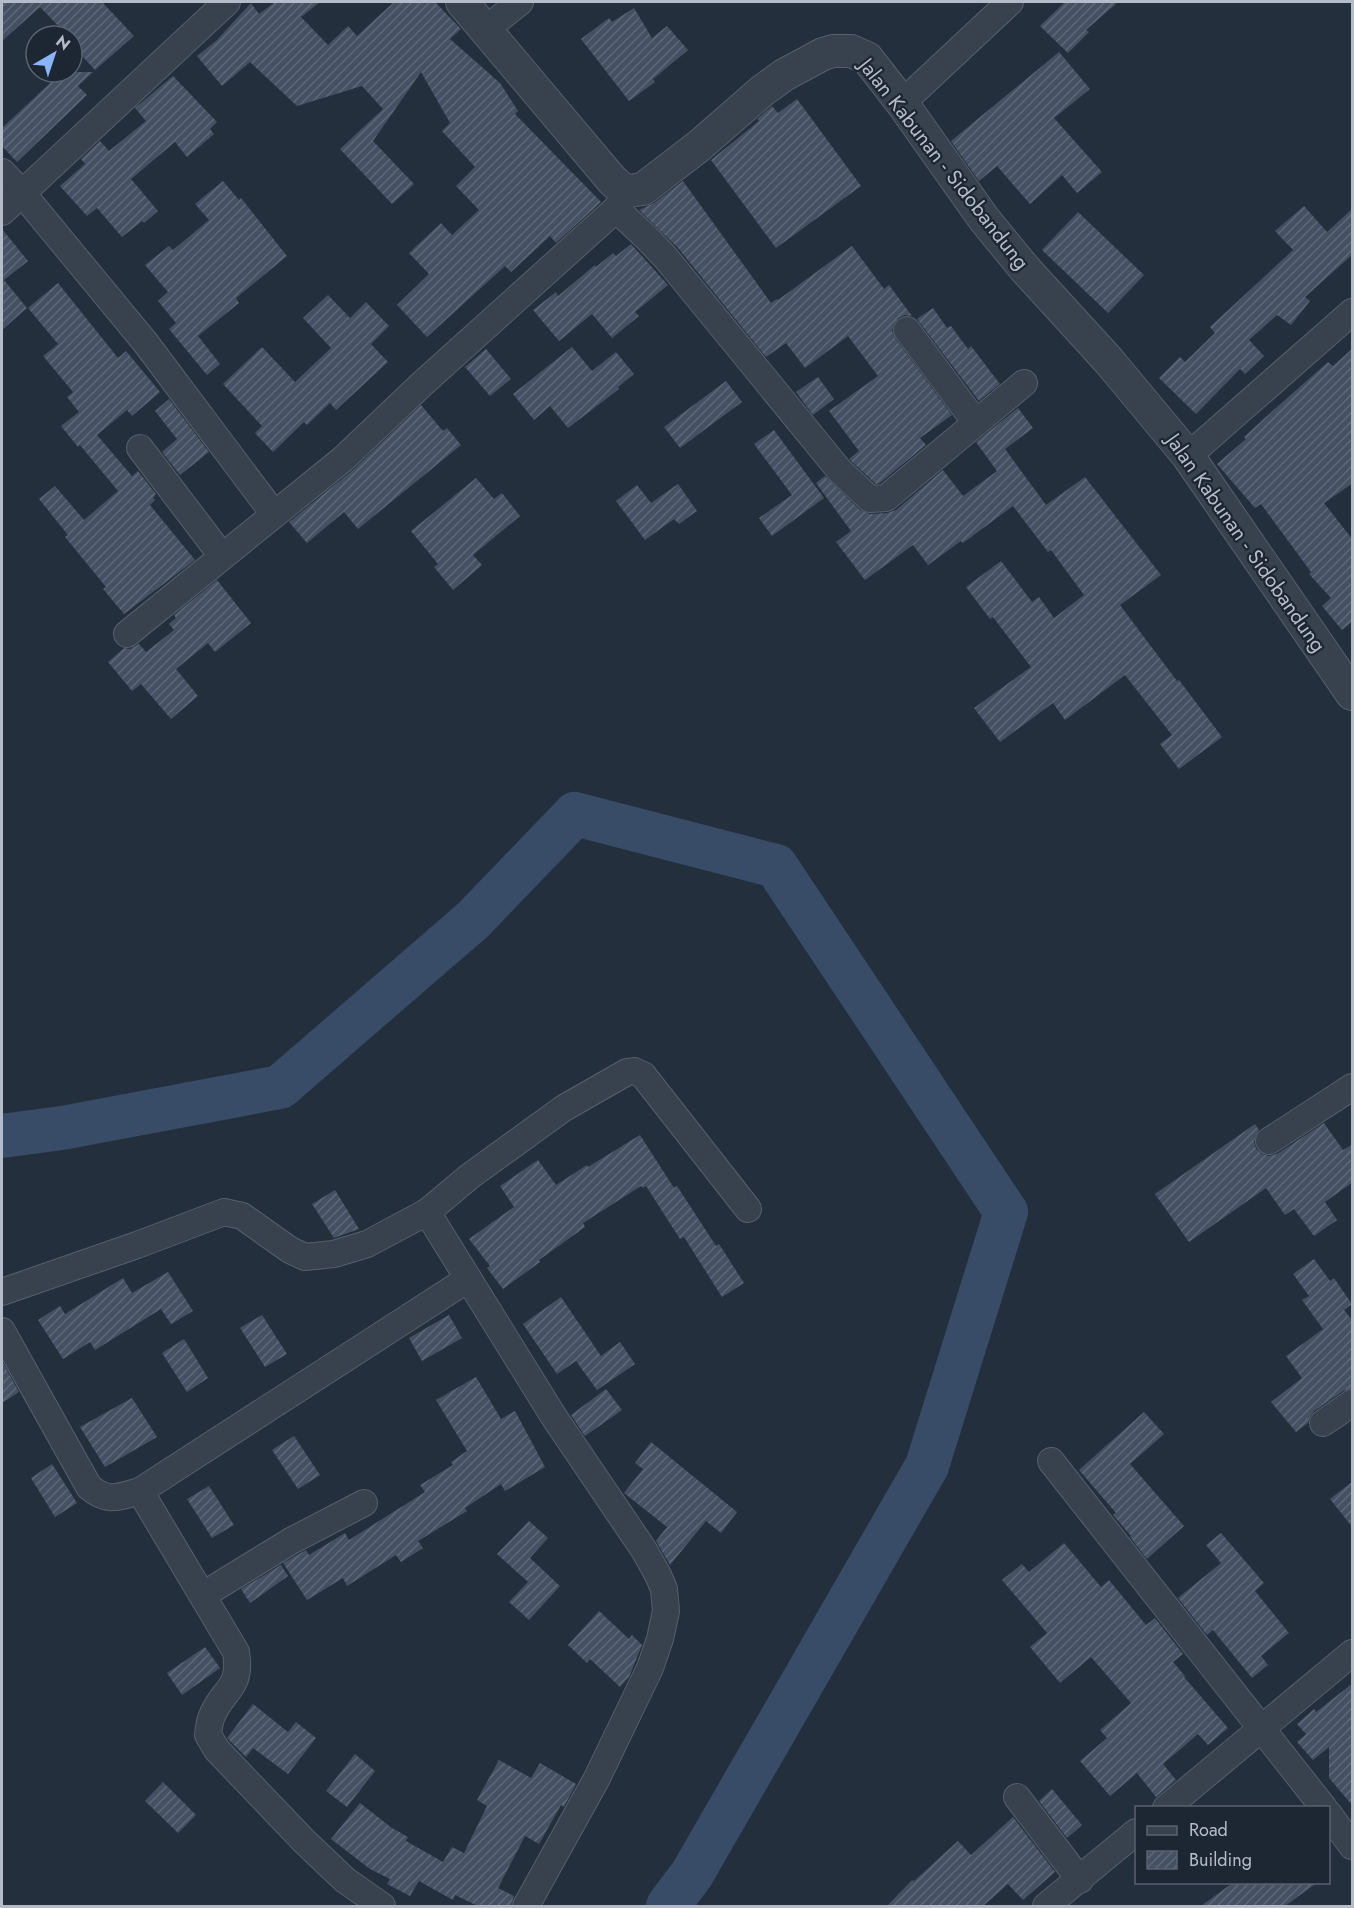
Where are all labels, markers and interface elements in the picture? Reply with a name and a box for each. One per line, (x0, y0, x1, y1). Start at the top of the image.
north arrow (24, 24, 84, 84)
text: N (51, 30, 75, 56)
street label: Jalan Kabunan - Sidobandung (850, 50, 1036, 276)
street label: Jalan Kabunan - Sidobandung (1157, 425, 1333, 659)
legend (1135, 1806, 1330, 1884)
text: Road (1189, 1817, 1228, 1843)
text: Building (1189, 1847, 1252, 1873)

